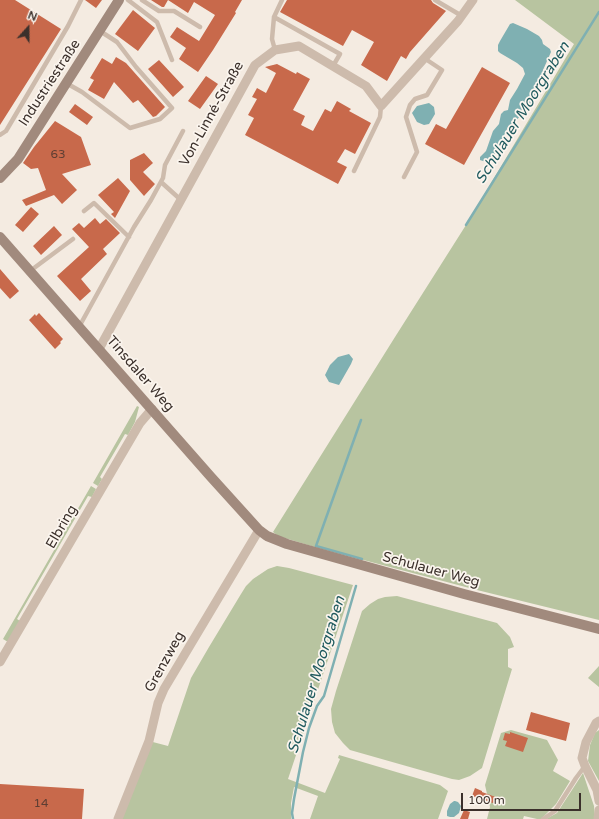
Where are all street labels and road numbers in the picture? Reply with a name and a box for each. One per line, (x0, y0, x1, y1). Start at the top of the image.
street label: Industriestraße (16, 36, 84, 130)
street label: Von-Linné-Straße (176, 59, 248, 169)
street label: Tinsdaler Weg (103, 333, 177, 415)
street label: Elbring (43, 502, 81, 552)
street label: Schulauer Weg (380, 549, 482, 591)
street label: Grenzweg (141, 629, 189, 695)

